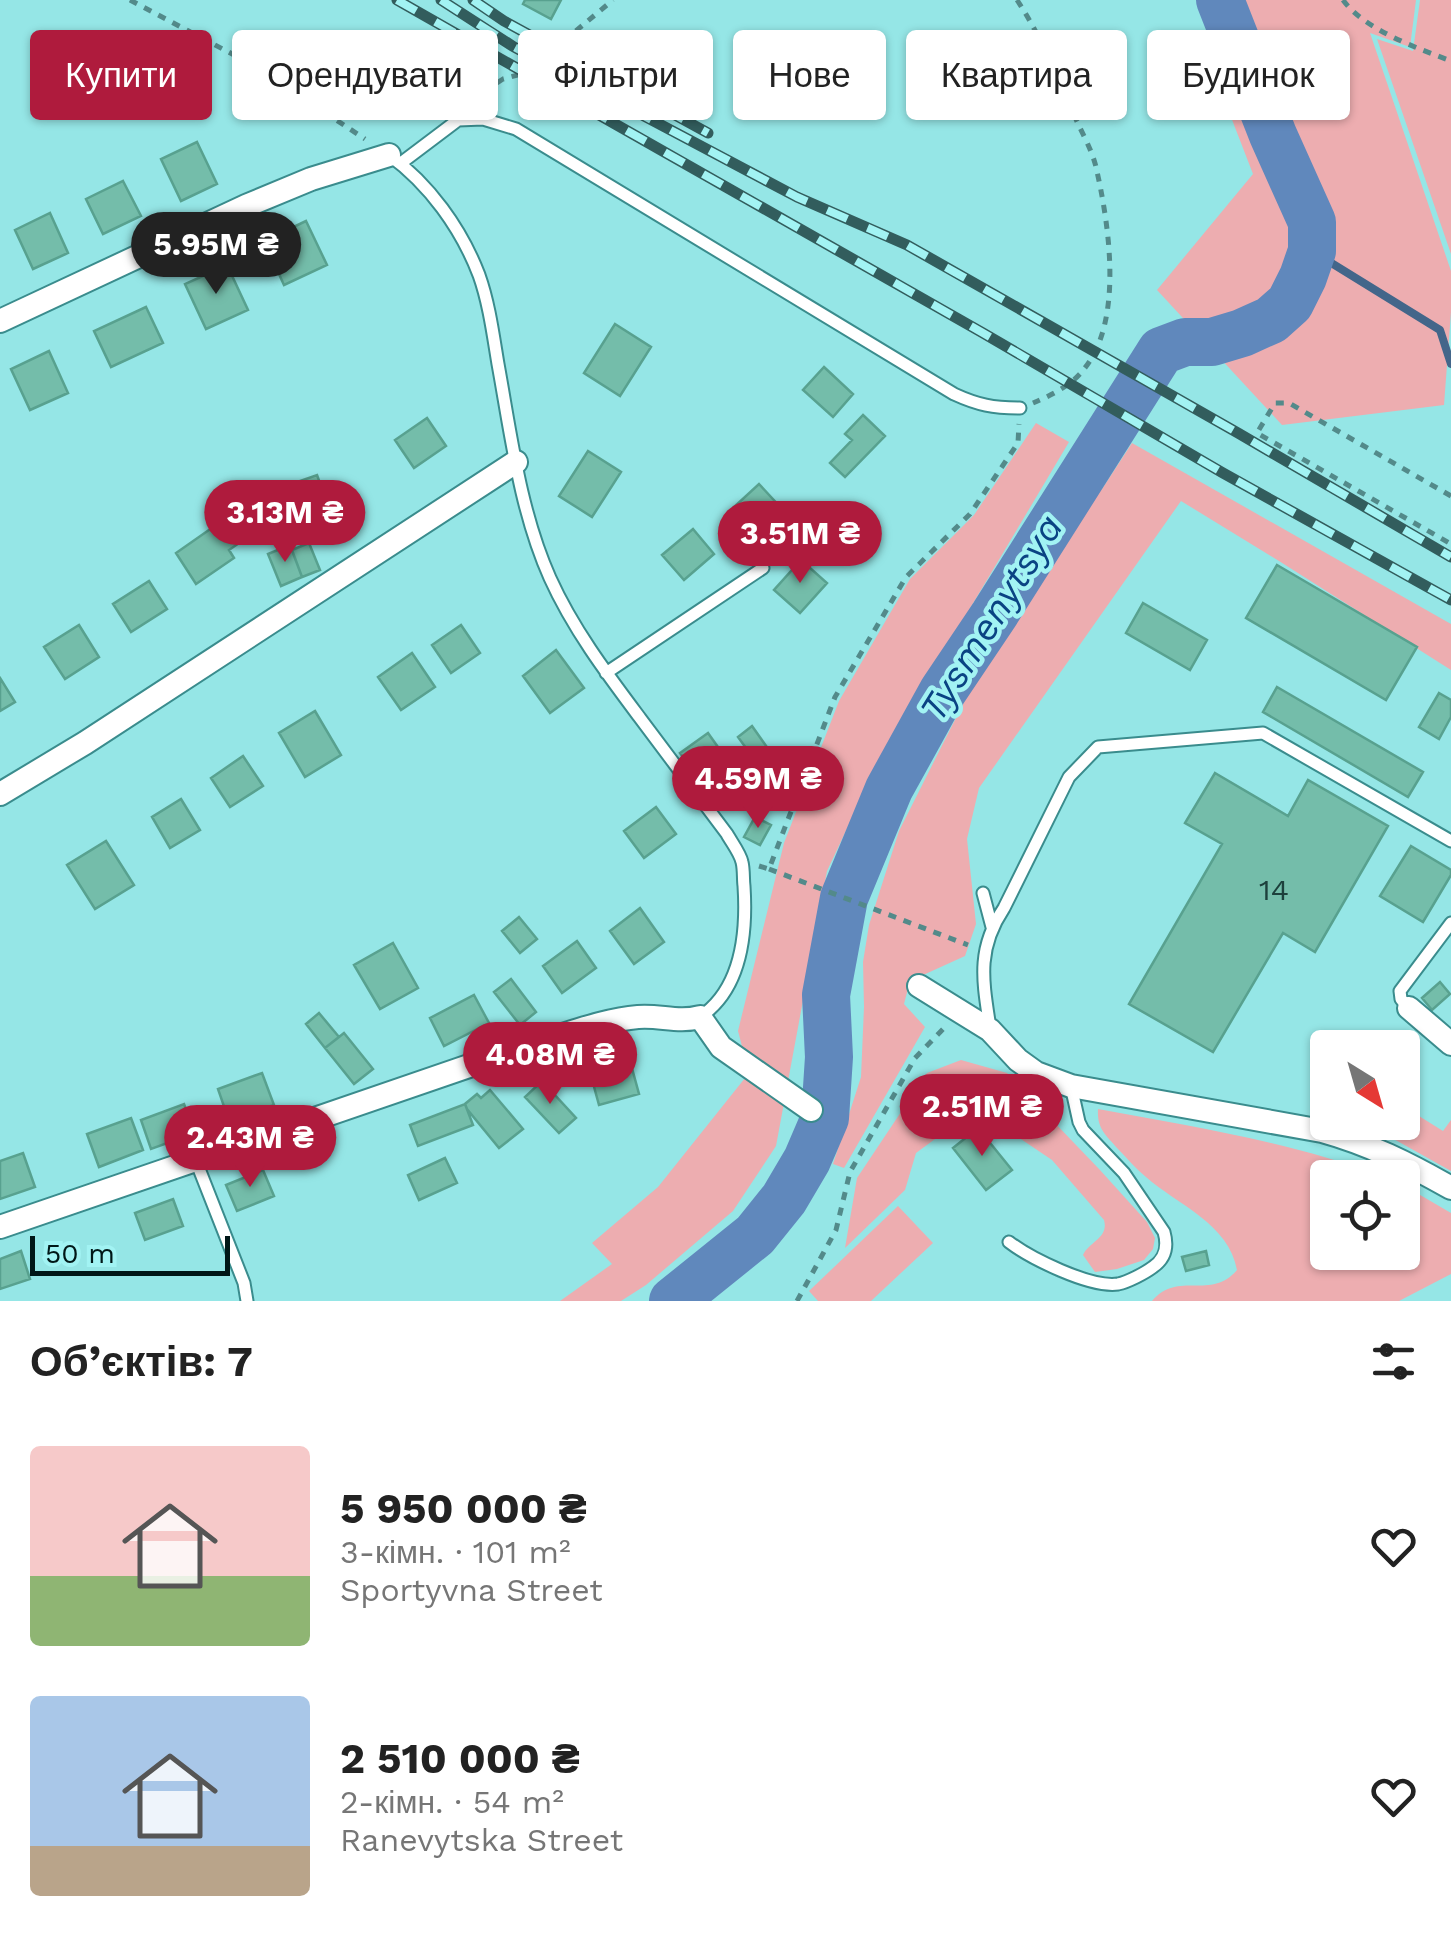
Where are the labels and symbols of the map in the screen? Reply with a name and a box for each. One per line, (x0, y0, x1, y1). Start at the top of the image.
pin: 5.95M ₴ (124, 212, 308, 297)
pin: 3.13M ₴ (193, 480, 377, 565)
pin: 3.51M ₴ (708, 501, 892, 586)
water label: Tysmenytsya (910, 507, 1072, 729)
pin: 4.59M ₴ (666, 746, 850, 831)
house number: 14 (1259, 872, 1289, 907)
pin: 4.08M ₴ (458, 1022, 642, 1107)
north arrow (1310, 1030, 1420, 1140)
pin: 2.51M ₴ (890, 1074, 1074, 1159)
pin: 2.43M ₴ (158, 1105, 342, 1190)
scale bar (30, 1231, 230, 1276)

